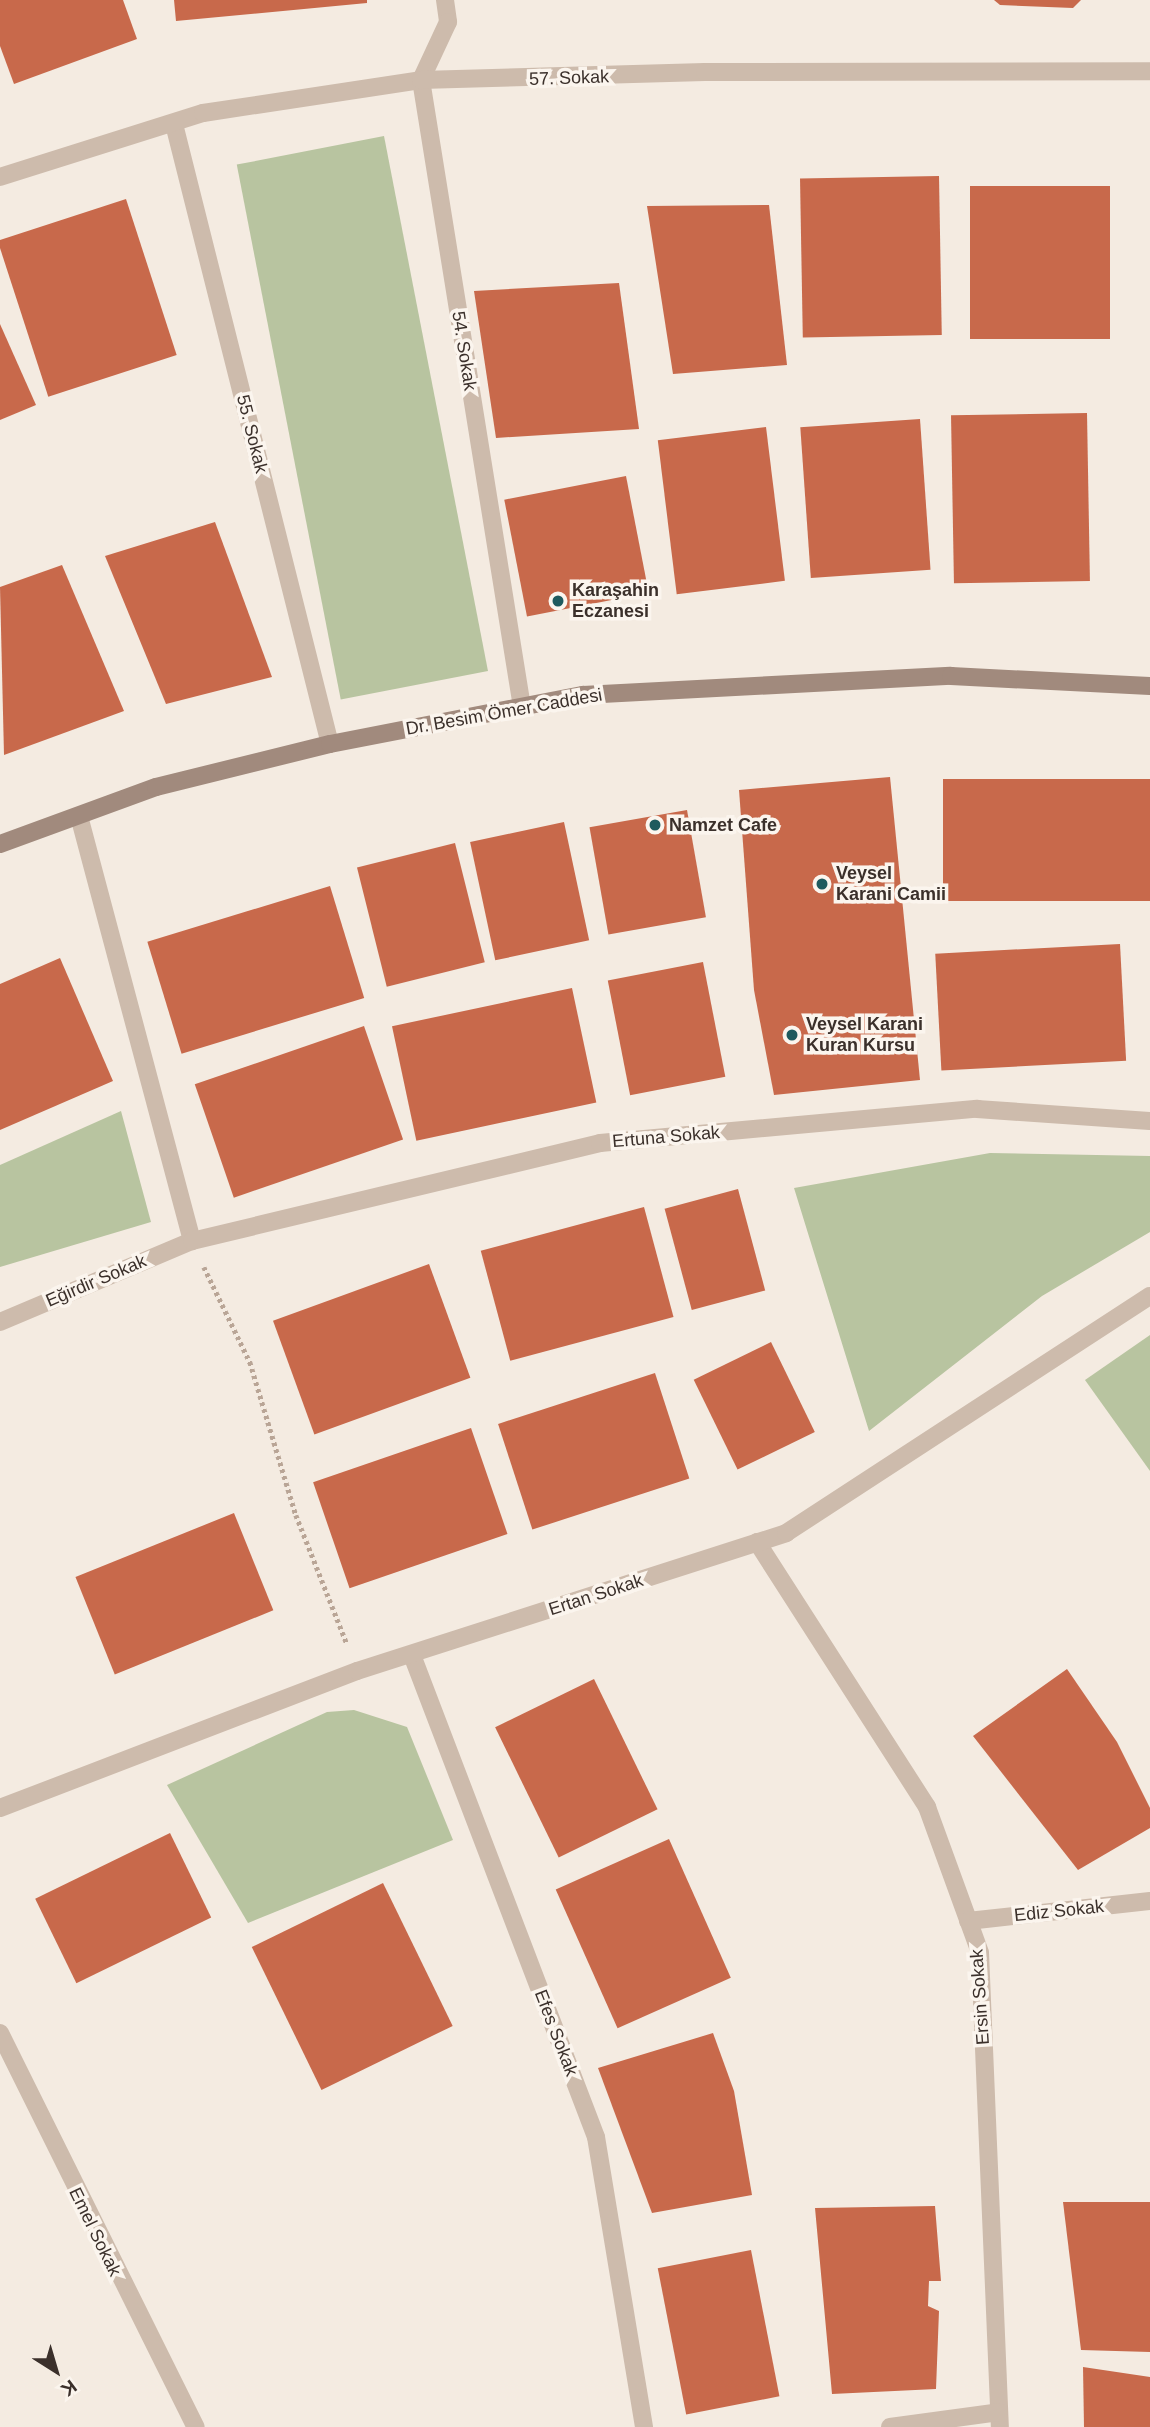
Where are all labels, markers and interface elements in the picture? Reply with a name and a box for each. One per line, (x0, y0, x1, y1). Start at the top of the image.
street label: 57. Sokak (529, 66, 609, 90)
street label: 54. Sokak (447, 310, 481, 392)
street label: 55. Sokak (232, 393, 272, 475)
place label: Karaşahin Eczanesi (572, 580, 659, 622)
marker: Karaşahin Eczanesi (550, 593, 566, 609)
street label: Dr. Besim Ömer Caddesi (404, 684, 604, 740)
place label: Namzet Cafe (669, 814, 777, 836)
marker: Namzet Cafe (647, 817, 663, 833)
place label: Veysel Karani Camii (836, 863, 946, 906)
marker: Veysel Karani Camii (814, 876, 830, 892)
place label: Veysel Karani Kuran Kursu (806, 1014, 923, 1056)
marker: Veysel Karani Kuran Kursu (784, 1027, 800, 1043)
street label: Ertuna Sokak (611, 1122, 721, 1152)
street label: Eğirdir Sokak (43, 1250, 149, 1312)
street label: Ertan Sokak (546, 1570, 646, 1620)
street label: Ediz Sokak (1013, 1896, 1105, 1926)
street label: Ersin Sokak (966, 1948, 994, 2046)
street label: Efes Sokak (530, 1987, 582, 2079)
street label: Emel Sokak (64, 2184, 126, 2280)
north arrow (21, 2336, 91, 2406)
text: K (57, 2376, 81, 2401)

